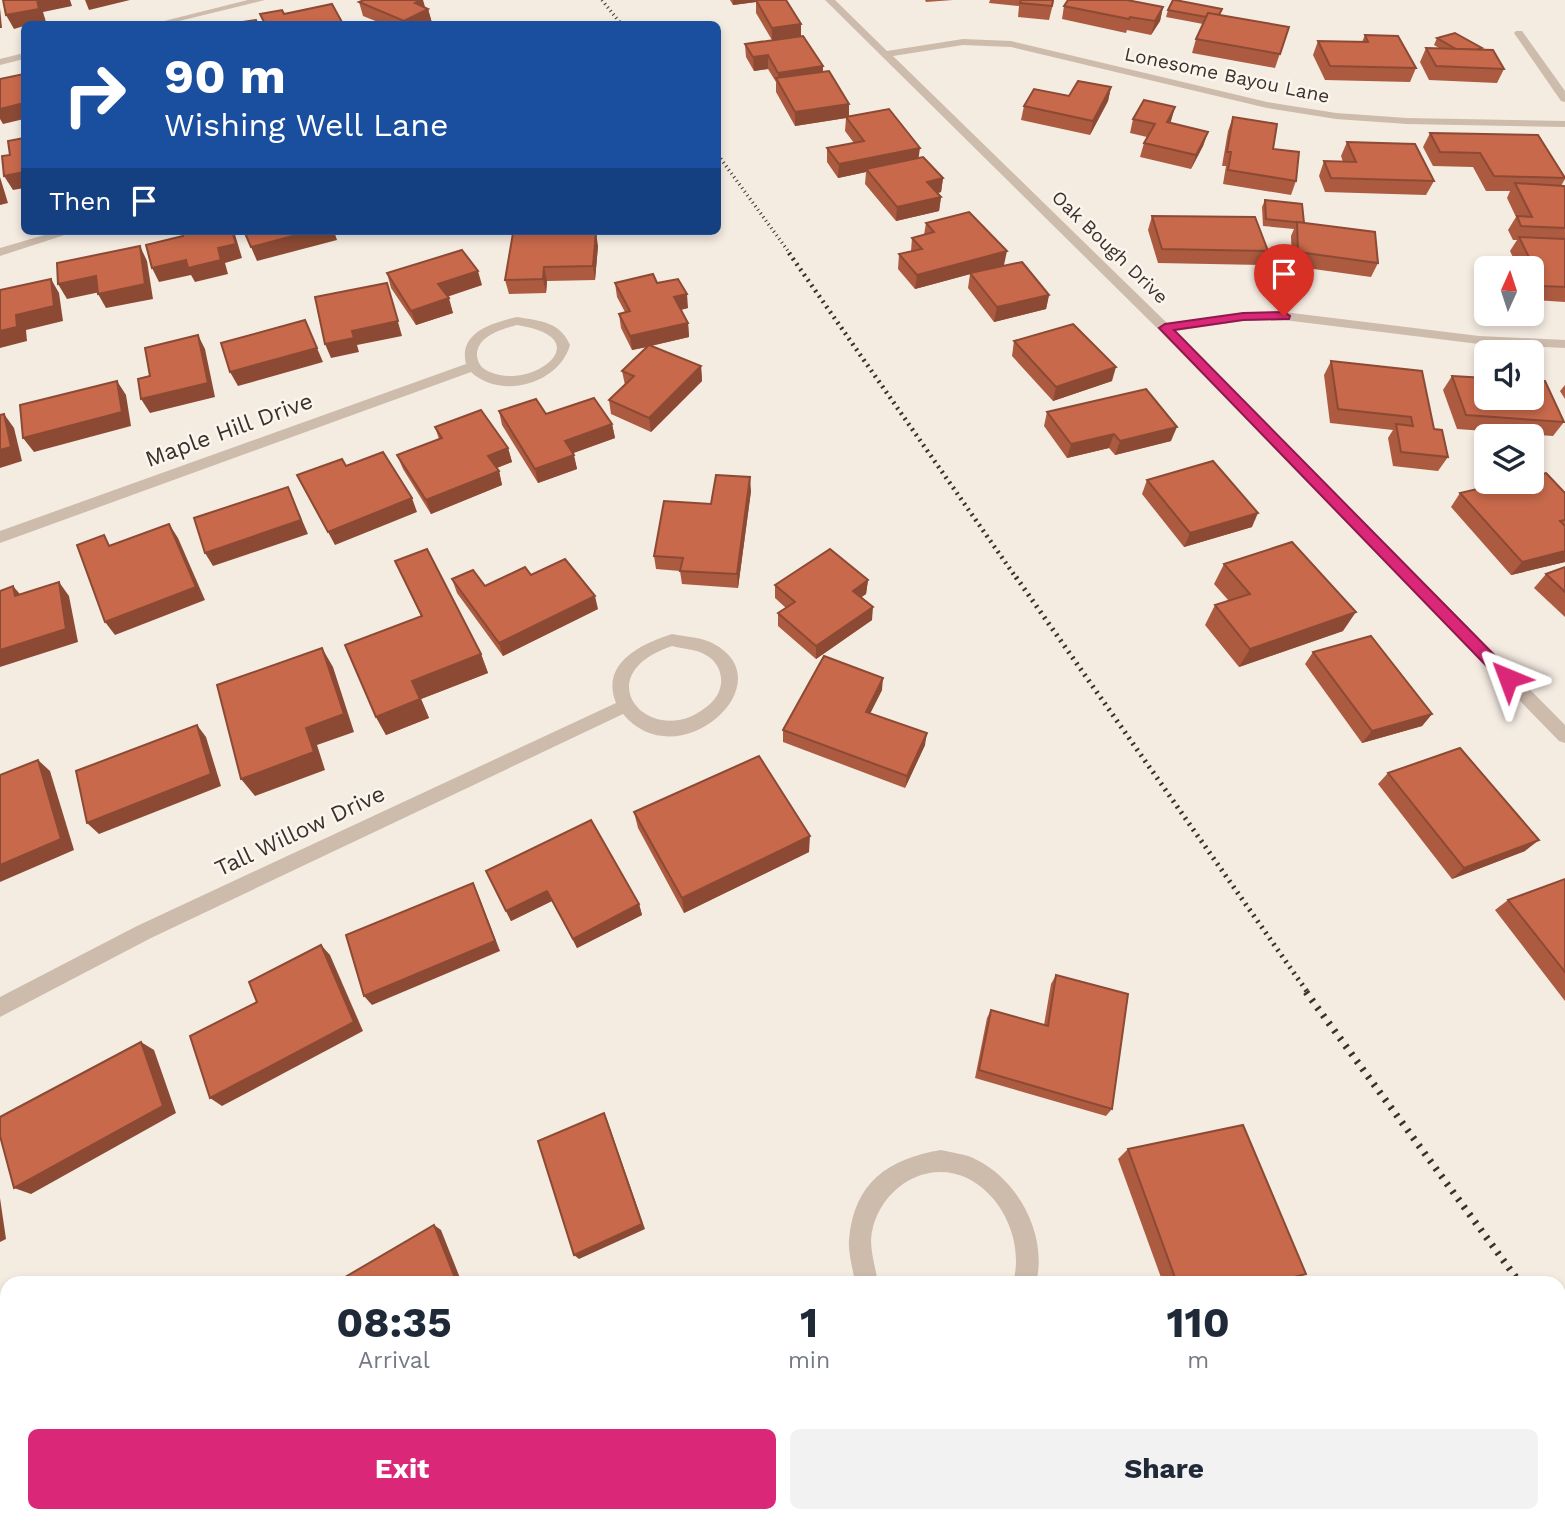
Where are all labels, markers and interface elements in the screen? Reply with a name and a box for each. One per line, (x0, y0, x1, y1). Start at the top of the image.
street label: Lonesome Bayou Lane (1122, 42, 1332, 108)
text: 90 m (164, 47, 286, 105)
icon: right (49, 49, 140, 140)
text: Wishing Well Lane (164, 106, 448, 144)
icon: arrive (125, 182, 163, 220)
text: Then (49, 186, 111, 216)
street label: Oak Bough Drive (1047, 186, 1173, 308)
pin (1254, 244, 1314, 316)
icon: arrive (1265, 255, 1303, 293)
north arrow (1474, 256, 1544, 326)
map controls (1474, 256, 1544, 494)
button: sound (1474, 340, 1544, 410)
street label: Maple Hill Drive (141, 387, 317, 473)
button: layers (1474, 424, 1544, 494)
position arrow (1471, 641, 1545, 715)
street label: Tall Willow Drive (211, 780, 389, 882)
text: 08:35 (336, 1298, 452, 1347)
text: 1 (800, 1298, 818, 1347)
text: 110 (1166, 1298, 1230, 1347)
text: Arrival (358, 1347, 430, 1374)
text: min (788, 1347, 830, 1374)
text: m (1187, 1347, 1209, 1374)
button: Exit (28, 1429, 776, 1509)
button: Share (790, 1429, 1538, 1509)

